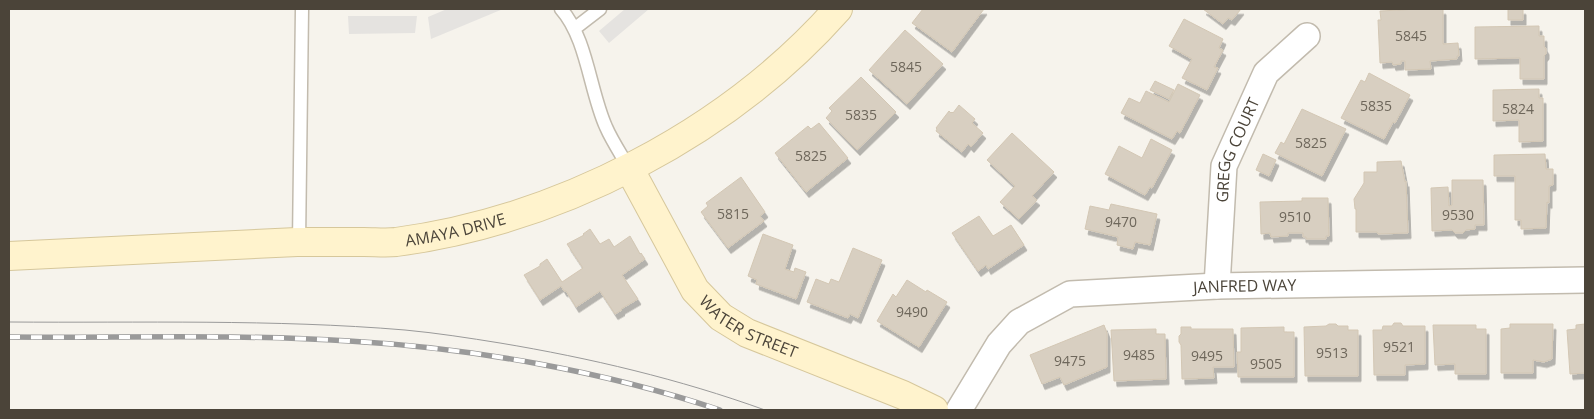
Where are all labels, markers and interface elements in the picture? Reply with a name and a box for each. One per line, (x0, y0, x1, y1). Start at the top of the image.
house number: 5845 (1395, 26, 1427, 45)
house number: 5845 (890, 57, 922, 76)
street label: GREGG COURT (1211, 94, 1265, 203)
house number: 5835 (1360, 96, 1392, 115)
house number: 5824 (1502, 99, 1534, 118)
house number: 5835 (845, 105, 877, 124)
house number: 5825 (1295, 133, 1327, 152)
house number: 5825 (795, 146, 827, 165)
house number: 5815 (717, 204, 749, 223)
house number: 9530 (1442, 205, 1474, 224)
house number: 9510 (1279, 207, 1311, 226)
street label: AMAYA DRIVE (404, 208, 508, 252)
house number: 9470 (1105, 212, 1137, 231)
street label: JANFRED WAY (1191, 274, 1296, 298)
street label: WATER STREET (695, 290, 801, 363)
house number: 9490 (896, 302, 928, 321)
house number: 9521 (1383, 337, 1415, 356)
house number: 9513 (1316, 343, 1348, 362)
house number: 9485 (1123, 345, 1155, 364)
house number: 9495 (1191, 346, 1223, 365)
house number: 9475 (1054, 351, 1086, 370)
house number: 9505 (1250, 354, 1282, 373)

